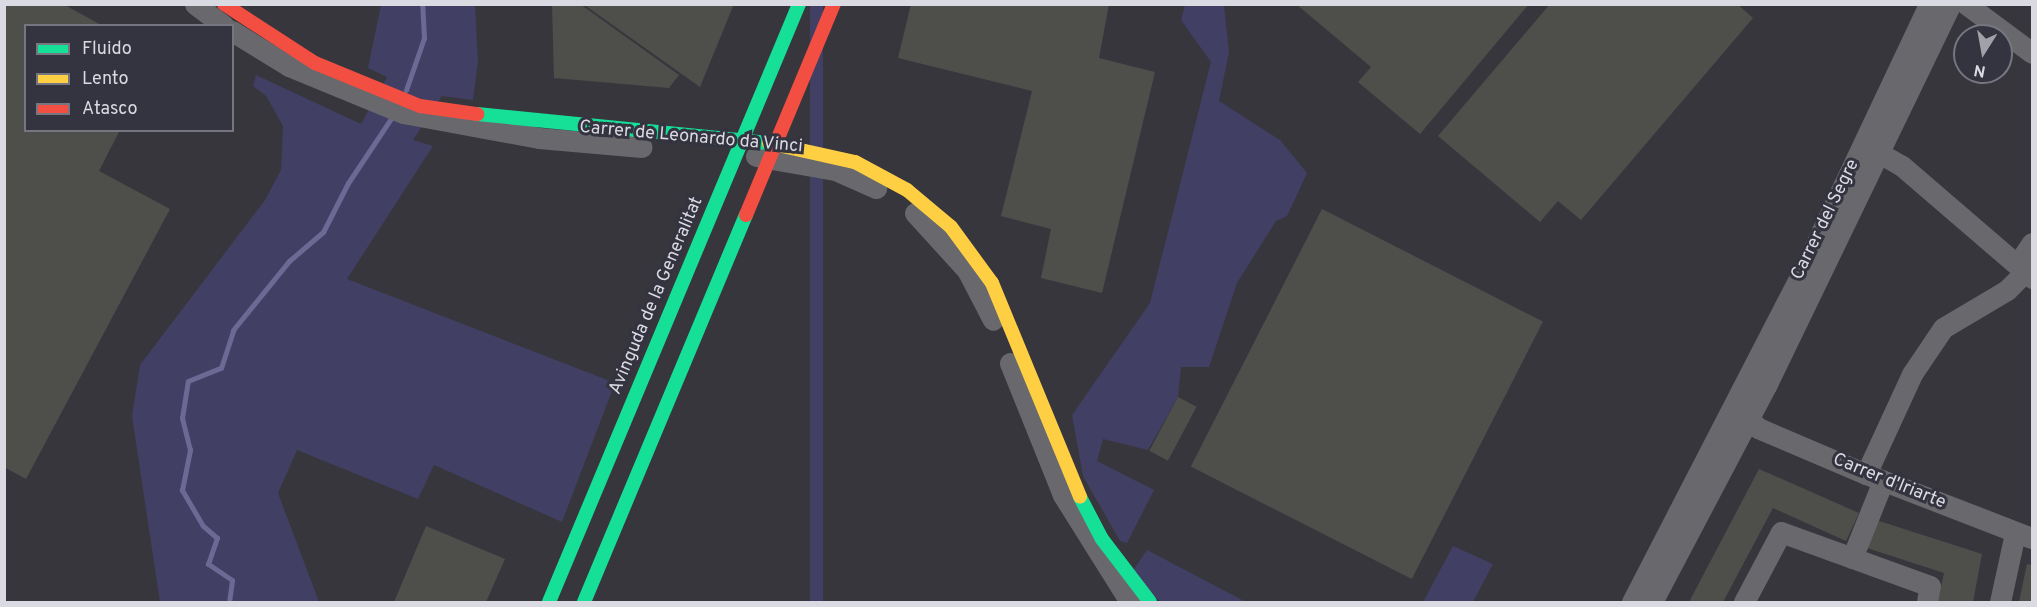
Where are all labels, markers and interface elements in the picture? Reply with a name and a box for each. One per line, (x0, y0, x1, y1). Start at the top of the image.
legend (24, 24, 234, 132)
north arrow (1953, 24, 2013, 84)
text: Fluido (82, 38, 132, 61)
text: N (1972, 59, 1987, 81)
text: Lento (82, 68, 128, 91)
text: Atasco (82, 98, 138, 121)
street label: Carrer de Leonardo da Vinci (578, 117, 804, 159)
street label: Carrer del Segre (1787, 156, 1865, 284)
street label: Avinguda de la Generalitat (606, 194, 708, 398)
street label: Carrer d'Iriarte (1829, 450, 1949, 514)

